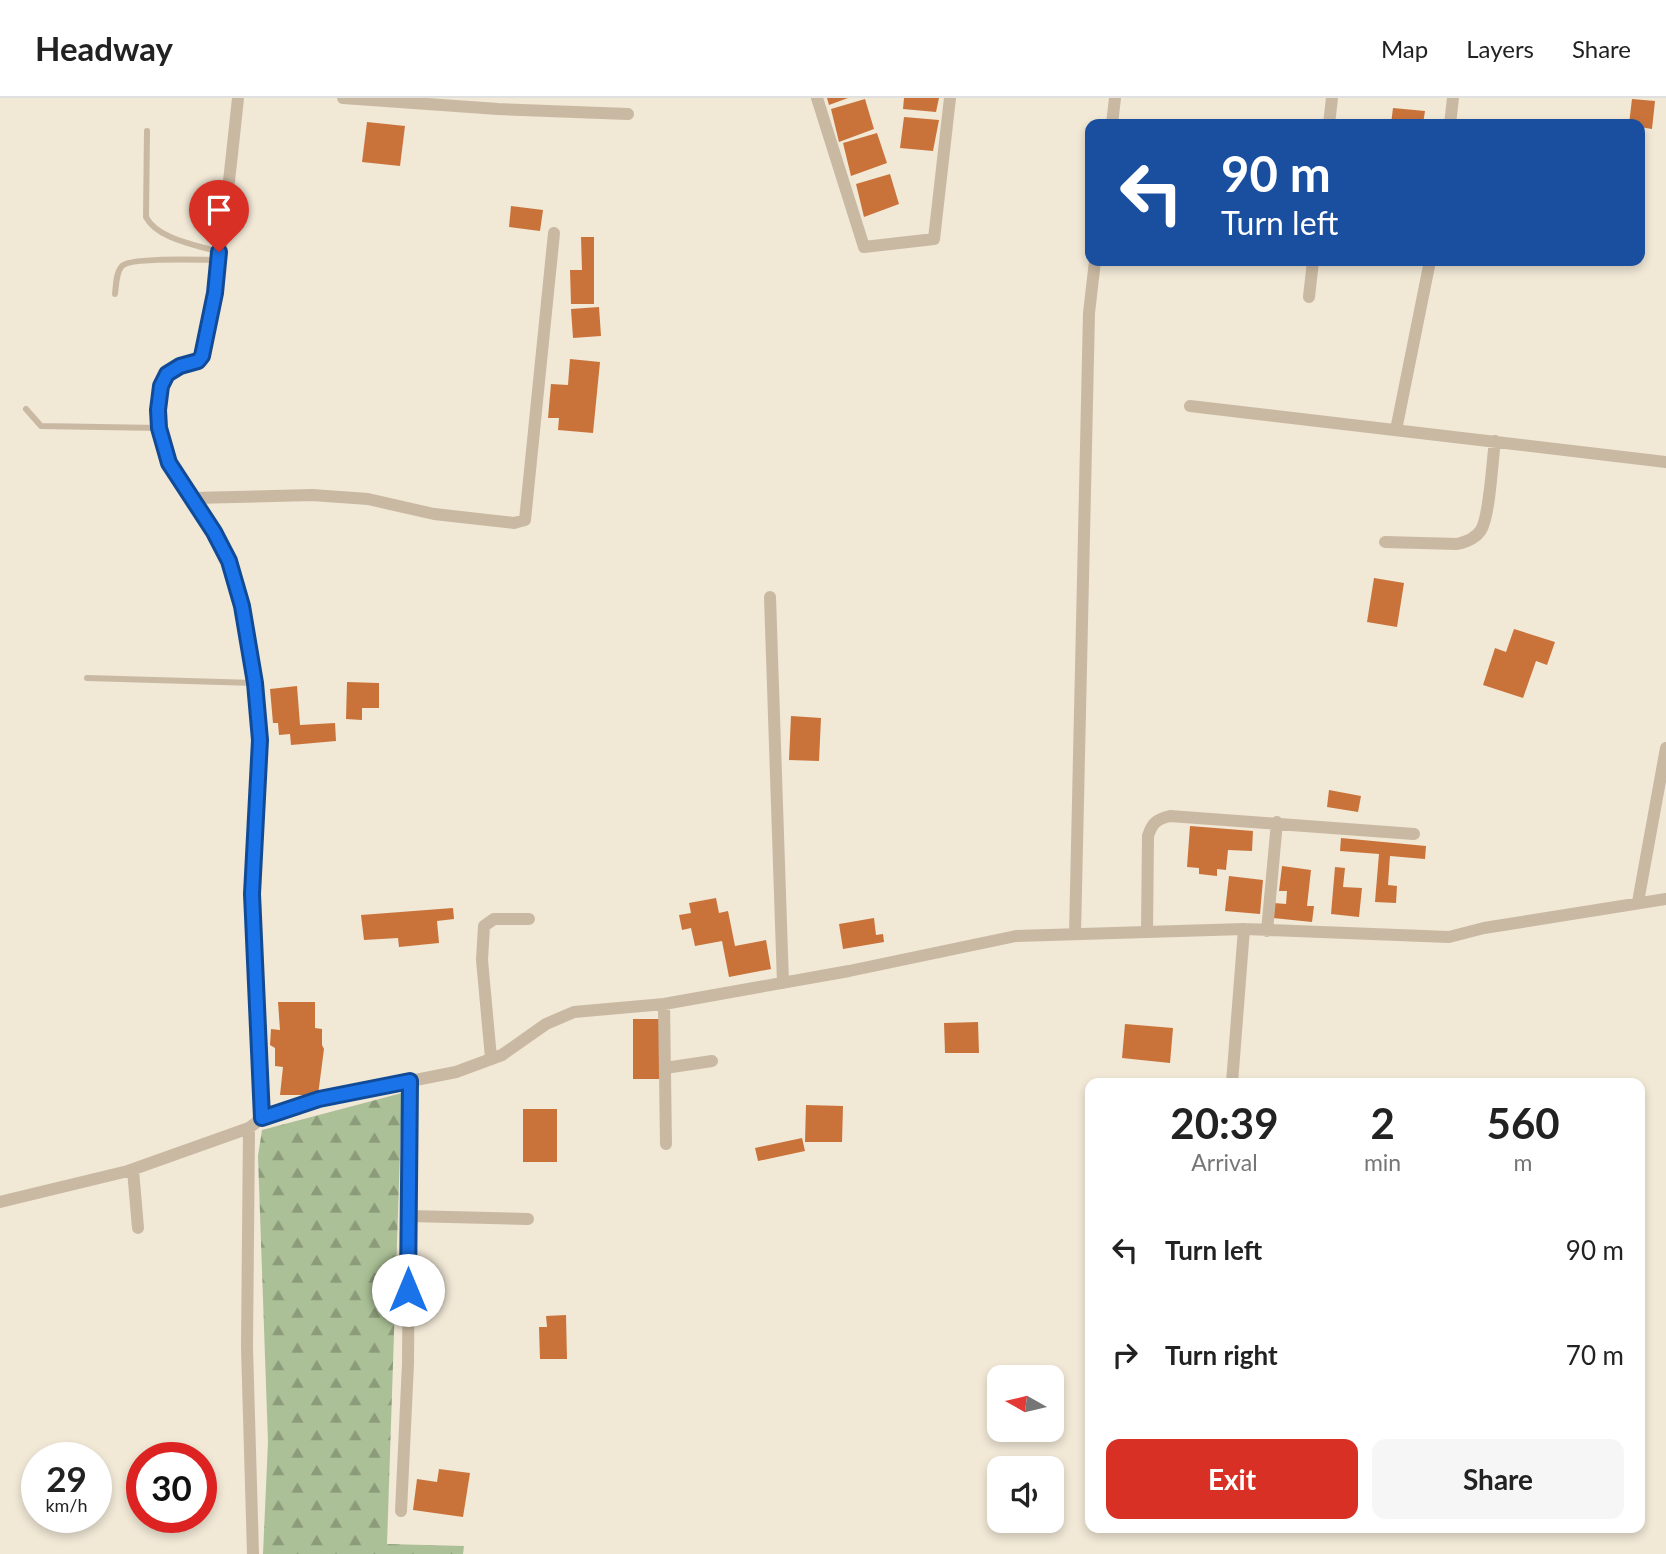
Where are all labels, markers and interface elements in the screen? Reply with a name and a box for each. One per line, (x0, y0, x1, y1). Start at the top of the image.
text: Headway (35, 28, 173, 68)
text: Map (1381, 34, 1428, 63)
text: Layers (1466, 34, 1534, 63)
text: Share (1572, 34, 1631, 63)
text: 90 m (1221, 144, 1331, 202)
icon: left (1106, 147, 1197, 238)
pin (189, 180, 249, 252)
icon: arrive (200, 191, 238, 229)
text: Turn left (1221, 203, 1338, 242)
text: 20:39 (1170, 1098, 1279, 1148)
text: 2 (1370, 1098, 1395, 1148)
text: 560 (1487, 1098, 1560, 1148)
text: Arrival (1191, 1148, 1258, 1176)
text: min (1364, 1148, 1401, 1176)
text: m (1514, 1148, 1533, 1176)
icon: left (1106, 1231, 1144, 1269)
text: Turn left (1165, 1234, 1262, 1266)
text: 90 m (1566, 1234, 1624, 1266)
position arrow (371, 1253, 445, 1327)
icon: right (1106, 1336, 1144, 1374)
text: Turn right (1165, 1339, 1278, 1371)
text: 70 m (1566, 1339, 1624, 1371)
north arrow (987, 1365, 1064, 1442)
map controls (987, 1365, 1064, 1533)
button: Exit (1106, 1439, 1358, 1519)
button: Share (1372, 1439, 1624, 1519)
speed limit sign: 30 (126, 1442, 217, 1533)
button: sound (987, 1456, 1064, 1533)
text: 29 (46, 1457, 87, 1499)
text: km/h (45, 1494, 88, 1516)

